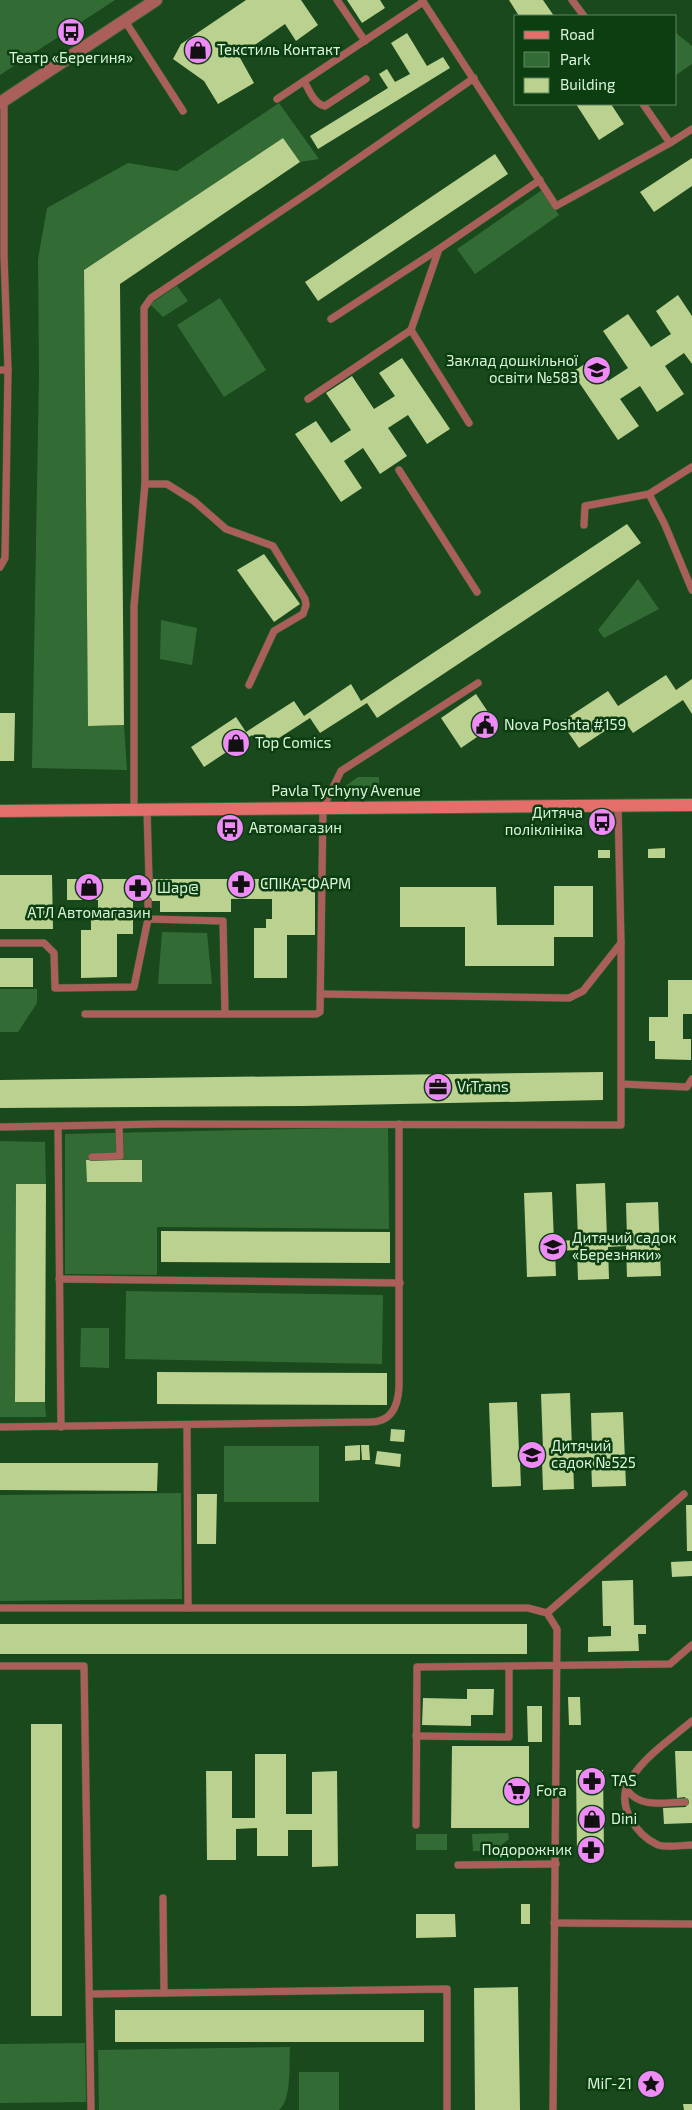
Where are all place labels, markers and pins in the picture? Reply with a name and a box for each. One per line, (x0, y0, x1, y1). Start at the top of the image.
bus stop icon: Театр «Берегиня» (56, 17, 86, 47)
shop icon: Текстиль Контакт (183, 35, 213, 65)
place label: Текстиль Контакт (217, 40, 340, 58)
place label: Театр «Берегиня» (9, 48, 133, 66)
place label: Заклад дошкільної освіти №583 (446, 351, 578, 386)
school or university icon: Заклад дошкільної освіти №583 (582, 355, 612, 385)
public building icon: Nova Poshta #159 (470, 710, 500, 740)
place label: Nova Poshta #159 (504, 715, 626, 733)
shop icon: Top Comics (221, 728, 251, 758)
place label: Top Comics (255, 733, 332, 751)
place label: Дитяча поліклініка (505, 803, 583, 838)
bus stop icon: Дитяча поліклініка (587, 807, 617, 837)
bus stop icon: Автомагазин (215, 813, 245, 843)
place label: Автомагазин (249, 818, 342, 836)
pharmacy icon: СПІКА-ФАРМ (226, 869, 256, 899)
shop icon: АТЛ Автомагазин (74, 872, 104, 902)
pharmacy icon: Шар@ (123, 873, 153, 903)
place label: СПІКА-ФАРМ (260, 874, 351, 892)
place label: Шар@ (157, 878, 199, 896)
place label: АТЛ Автомагазин (27, 903, 151, 921)
office icon: VrTrans (423, 1072, 453, 1102)
place label: VrTrans (457, 1077, 509, 1095)
place label: Дитячий садок «Березняки» (572, 1228, 677, 1263)
school or university icon: Дитячий садок «Березняки» (538, 1232, 568, 1262)
place label: Дитячий садок №525 (551, 1436, 636, 1471)
school or university icon: Дитячий садок №525 (517, 1440, 547, 1470)
pharmacy icon: TAS (577, 1766, 607, 1796)
place label: TAS (611, 1771, 637, 1789)
supermarket icon: Fora (502, 1776, 532, 1806)
place label: Fora (536, 1781, 567, 1799)
shop icon: Dini (577, 1804, 607, 1834)
place label: Dini (611, 1809, 637, 1827)
pharmacy icon: Подорожник (576, 1835, 606, 1865)
place label: Подорожник (482, 1840, 572, 1858)
place icon: МіГ-21 (636, 2069, 666, 2099)
place label: МіГ-21 (587, 2074, 632, 2092)

